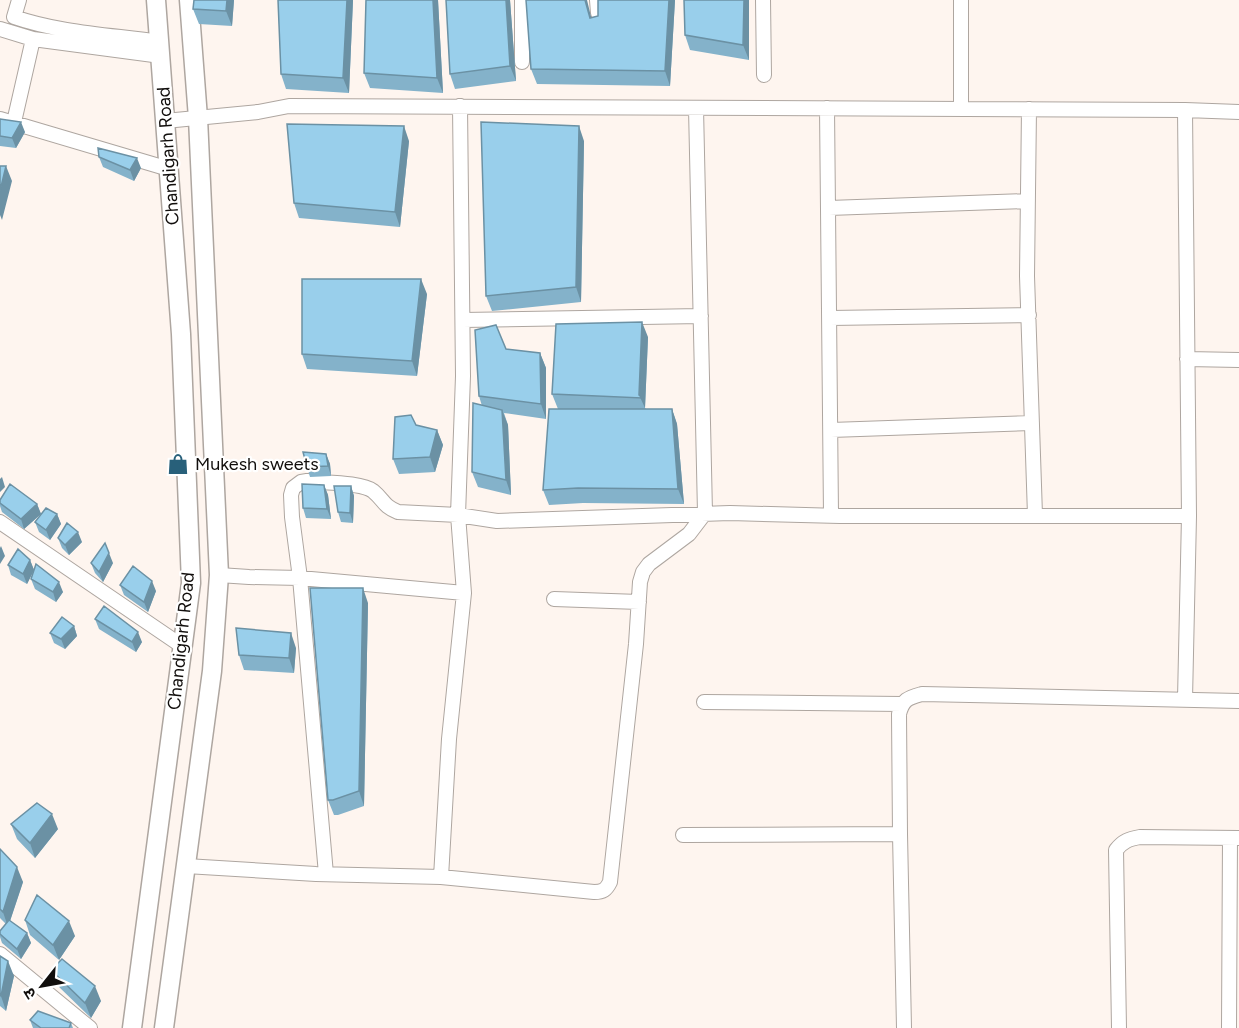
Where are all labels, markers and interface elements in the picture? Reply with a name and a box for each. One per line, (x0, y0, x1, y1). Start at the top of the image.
street label: Chandigarh Road (152, 86, 184, 226)
shop icon: Mukesh sweets (166, 452, 190, 476)
place label: Mukesh sweets (195, 453, 319, 475)
street label: Chandigarh Road (163, 571, 199, 711)
north arrow (12, 956, 72, 1016)
text: उ (19, 984, 40, 1002)

